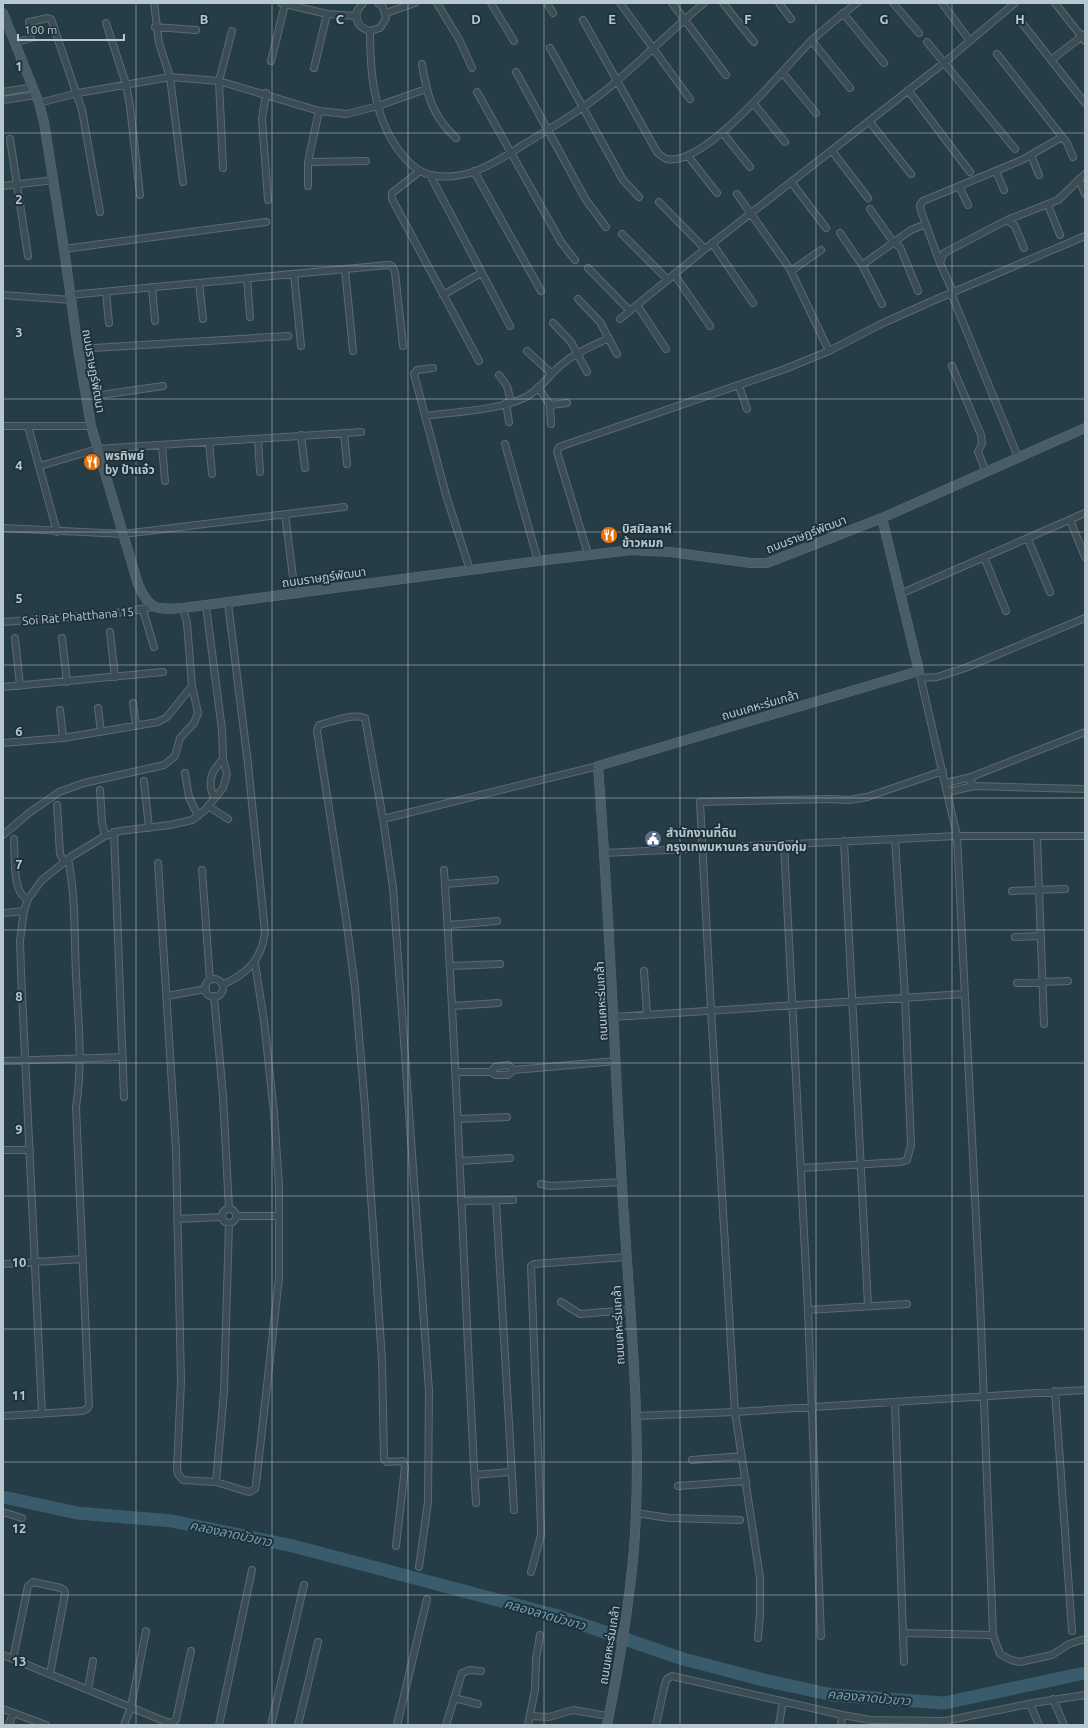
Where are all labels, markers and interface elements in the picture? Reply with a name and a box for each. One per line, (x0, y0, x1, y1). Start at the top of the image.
text: B (200, 12, 209, 26)
text: C (336, 12, 345, 26)
text: D (471, 12, 481, 26)
text: E (608, 12, 616, 26)
text: F (744, 12, 752, 26)
text: G (880, 12, 889, 26)
text: H (1015, 12, 1025, 26)
scale bar (18, 16, 124, 42)
text: 100 m (24, 23, 57, 36)
text: 1 (15, 59, 23, 73)
text: 2 (15, 192, 23, 206)
text: 3 (15, 325, 23, 339)
street label: ถนนราษฏร์พัฒนา (79, 328, 108, 414)
place label: พรทิพย์ by ป้าแจ๋ว (105, 449, 155, 476)
restaurant icon: พรทิพย์ by ป้าแจ๋ว (82, 452, 102, 472)
text: 4 (15, 458, 23, 472)
street label: ถนนราษฏร์พัฒนา (764, 513, 848, 556)
place label: บิสมิลลาห์ ข้าวหมก (622, 522, 672, 549)
restaurant icon: บิสมิลลาห์ ข้าวหมก (599, 525, 619, 545)
street label: ถนนราษฏร์พัฒนา (281, 565, 367, 590)
text: 5 (15, 591, 23, 605)
street label: Soi Rat Phatthana 15 (22, 605, 134, 627)
street label: ถนนเคหะร่มเกล้า (720, 688, 800, 722)
text: 6 (15, 724, 23, 738)
place label: สำนักงานที่ดิน กรุงเทพมหานคร สาขาบึงกุ่ม (666, 823, 807, 854)
public building icon: สำนักงานที่ดิน กรุงเทพมหานคร สาขาบึงกุ่ม (643, 829, 663, 849)
text: 7 (15, 857, 23, 871)
street label: ถนนเคหะร่มเกล้า (592, 961, 610, 1041)
text: 8 (15, 989, 23, 1003)
text: 9 (15, 1122, 23, 1136)
text: 10 (12, 1255, 26, 1269)
street label: ถนนเคหะร่มเกล้า (609, 1285, 627, 1365)
text: 11 (12, 1388, 26, 1402)
water label: คลองลาดบัวขาว (189, 1517, 274, 1549)
text: 12 (12, 1521, 26, 1535)
water label: คลองลาดบัวขาว (503, 1596, 588, 1632)
street label: ถนนเคหะร่มเกล้า (596, 1605, 622, 1685)
text: 13 (12, 1654, 26, 1668)
water label: คลองลาดบัวขาว (827, 1686, 912, 1708)

